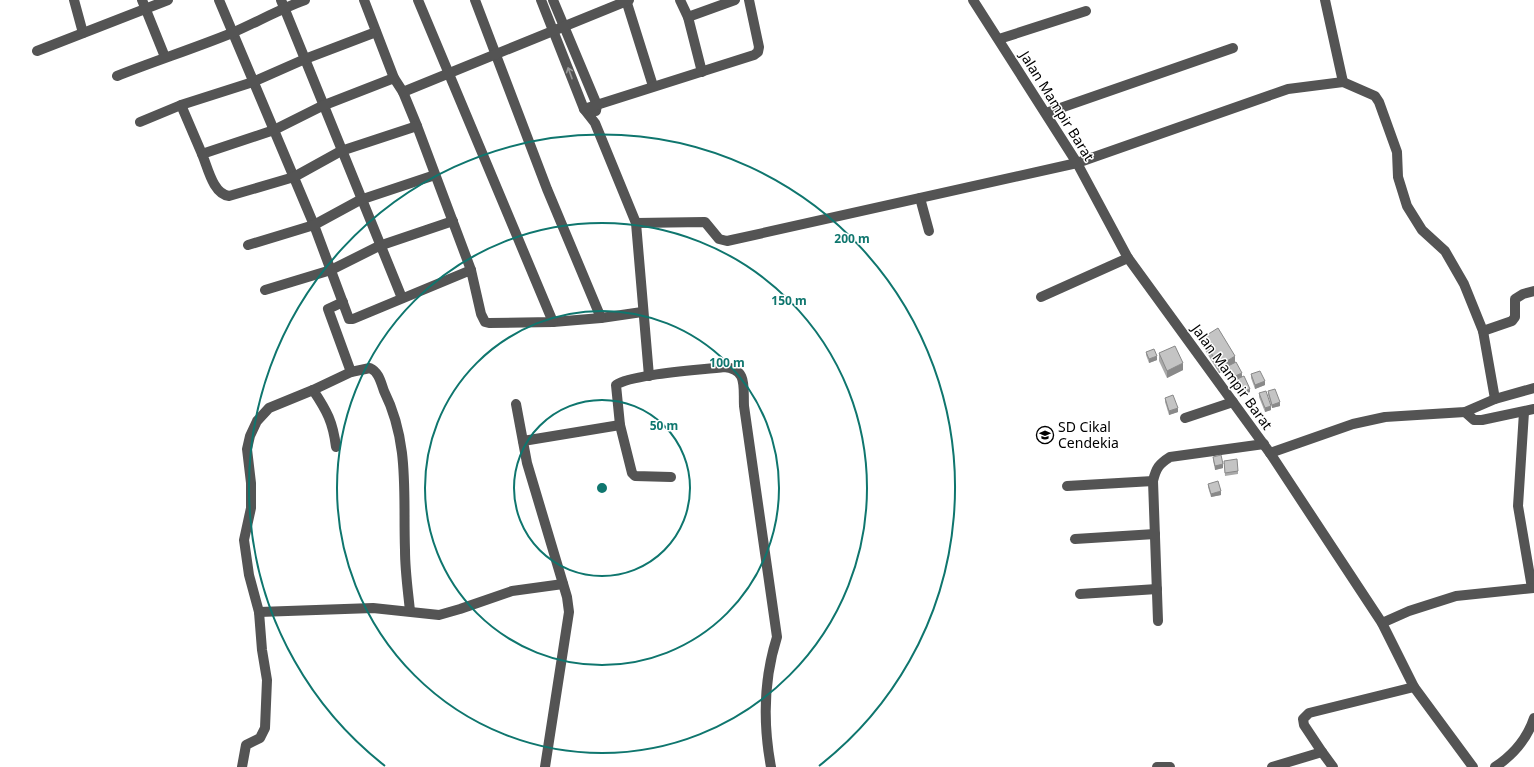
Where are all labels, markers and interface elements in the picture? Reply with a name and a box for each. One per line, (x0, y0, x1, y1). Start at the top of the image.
street label: Jalan Mampir Barat (1015, 46, 1099, 164)
one-way arrow (566, 67, 574, 79)
text: 200 m (834, 230, 870, 247)
text: 150 m (771, 292, 807, 309)
street label: Jalan Mampir Barat (1186, 318, 1277, 433)
text: 100 m (709, 354, 745, 371)
text: 50 m (650, 417, 678, 434)
place label: SD Cikal Cendekia (1058, 417, 1119, 452)
school or university icon: SD Cikal Cendekia (1035, 425, 1055, 445)
centre of rings (595, 481, 609, 495)

